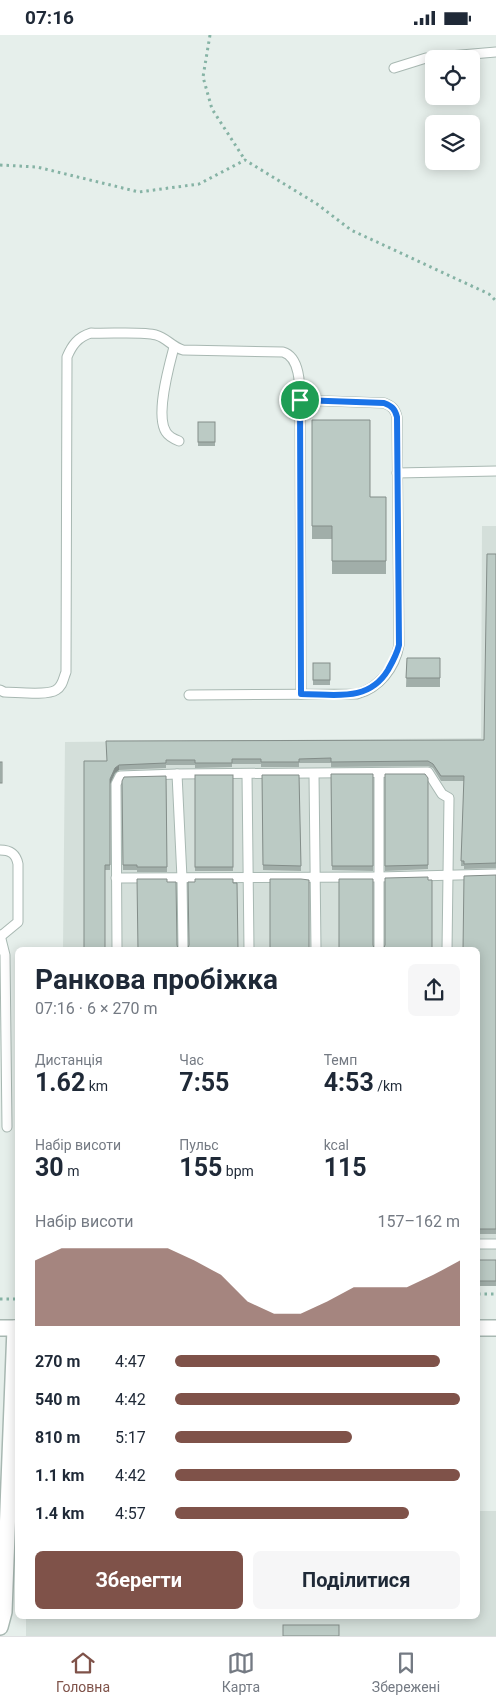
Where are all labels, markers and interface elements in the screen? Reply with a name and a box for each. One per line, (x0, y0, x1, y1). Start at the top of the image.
text: 07:16 (25, 6, 74, 29)
map controls (425, 50, 480, 170)
button: locate (425, 50, 480, 105)
button: layers (425, 115, 480, 170)
pin (279, 379, 321, 421)
icon: arrive (286, 386, 314, 414)
text: Ранкова пробіжка (35, 963, 278, 996)
button: share (408, 964, 460, 1016)
text: 07:16 · 6 × 270 m (35, 999, 157, 1018)
text: Дистанція (35, 1052, 103, 1068)
text: Час (179, 1052, 204, 1068)
text: Темп (324, 1052, 357, 1068)
text: 1.62 (35, 1068, 85, 1097)
text: 7:55 (179, 1068, 229, 1097)
text: 4:53 (324, 1068, 374, 1097)
text: km (85, 1078, 108, 1094)
text: /km (374, 1078, 402, 1094)
text: Набір висоти (35, 1137, 121, 1153)
text: Пульс (179, 1137, 219, 1153)
text: kcal (324, 1137, 349, 1153)
text: 30 (35, 1153, 64, 1182)
text: 155 (179, 1153, 222, 1182)
text: 115 (324, 1153, 367, 1182)
text: m (64, 1163, 79, 1179)
text: bpm (222, 1163, 254, 1179)
text: Набір висоти (35, 1212, 133, 1231)
text: 157–162 m (378, 1212, 460, 1231)
text: 270 m (35, 1352, 80, 1371)
text: 4:47 (115, 1352, 146, 1371)
text: 540 m (35, 1390, 80, 1409)
text: 4:42 (115, 1390, 146, 1409)
text: 810 m (35, 1428, 80, 1447)
text: 5:17 (115, 1428, 146, 1447)
text: 1.1 km (35, 1466, 84, 1485)
text: 4:42 (115, 1466, 146, 1485)
text: 1.4 km (35, 1504, 84, 1523)
text: 4:57 (115, 1504, 146, 1523)
button: Зберегти (35, 1551, 243, 1609)
button: Поділитися (253, 1551, 460, 1609)
tab: Головна (56, 1649, 110, 1695)
tab: Карта (222, 1649, 260, 1695)
tab: Збережені (372, 1649, 440, 1695)

